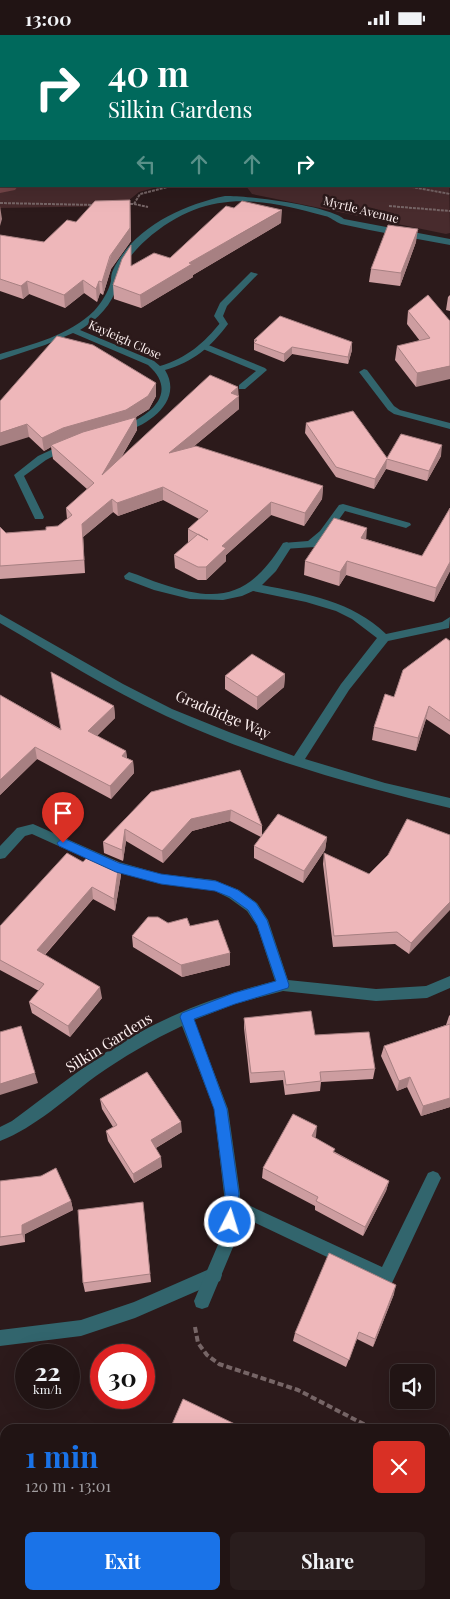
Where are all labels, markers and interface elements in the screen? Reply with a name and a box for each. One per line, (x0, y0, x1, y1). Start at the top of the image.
text: 13:00 (25, 5, 71, 31)
text: 40 m (108, 49, 189, 96)
icon: right (25, 55, 90, 120)
text: Silkin Gardens (108, 94, 252, 124)
icon: left (132, 150, 160, 178)
icon: ahead (185, 150, 213, 178)
icon: ahead (238, 150, 266, 178)
icon: right (291, 150, 319, 178)
street label: Myrtle Avenue (322, 192, 401, 226)
street label: Kayleigh Close (86, 316, 164, 362)
street label: Graddidge Way (173, 685, 274, 743)
pin (42, 792, 84, 843)
icon: arrive (49, 799, 77, 827)
street label: Silkin Gardens (61, 1008, 155, 1077)
position arrow (203, 1195, 255, 1247)
speed limit sign: 30 (90, 1344, 155, 1409)
text: 22 (34, 1354, 61, 1387)
map controls (390, 1364, 435, 1409)
button: sound (390, 1364, 435, 1409)
text: km/h (33, 1381, 62, 1397)
text: 1 min (25, 1436, 99, 1476)
button: close (373, 1441, 425, 1493)
text: 120 m · 13:01 (25, 1475, 111, 1496)
button: Exit (25, 1532, 220, 1590)
button: Share (230, 1532, 425, 1590)

